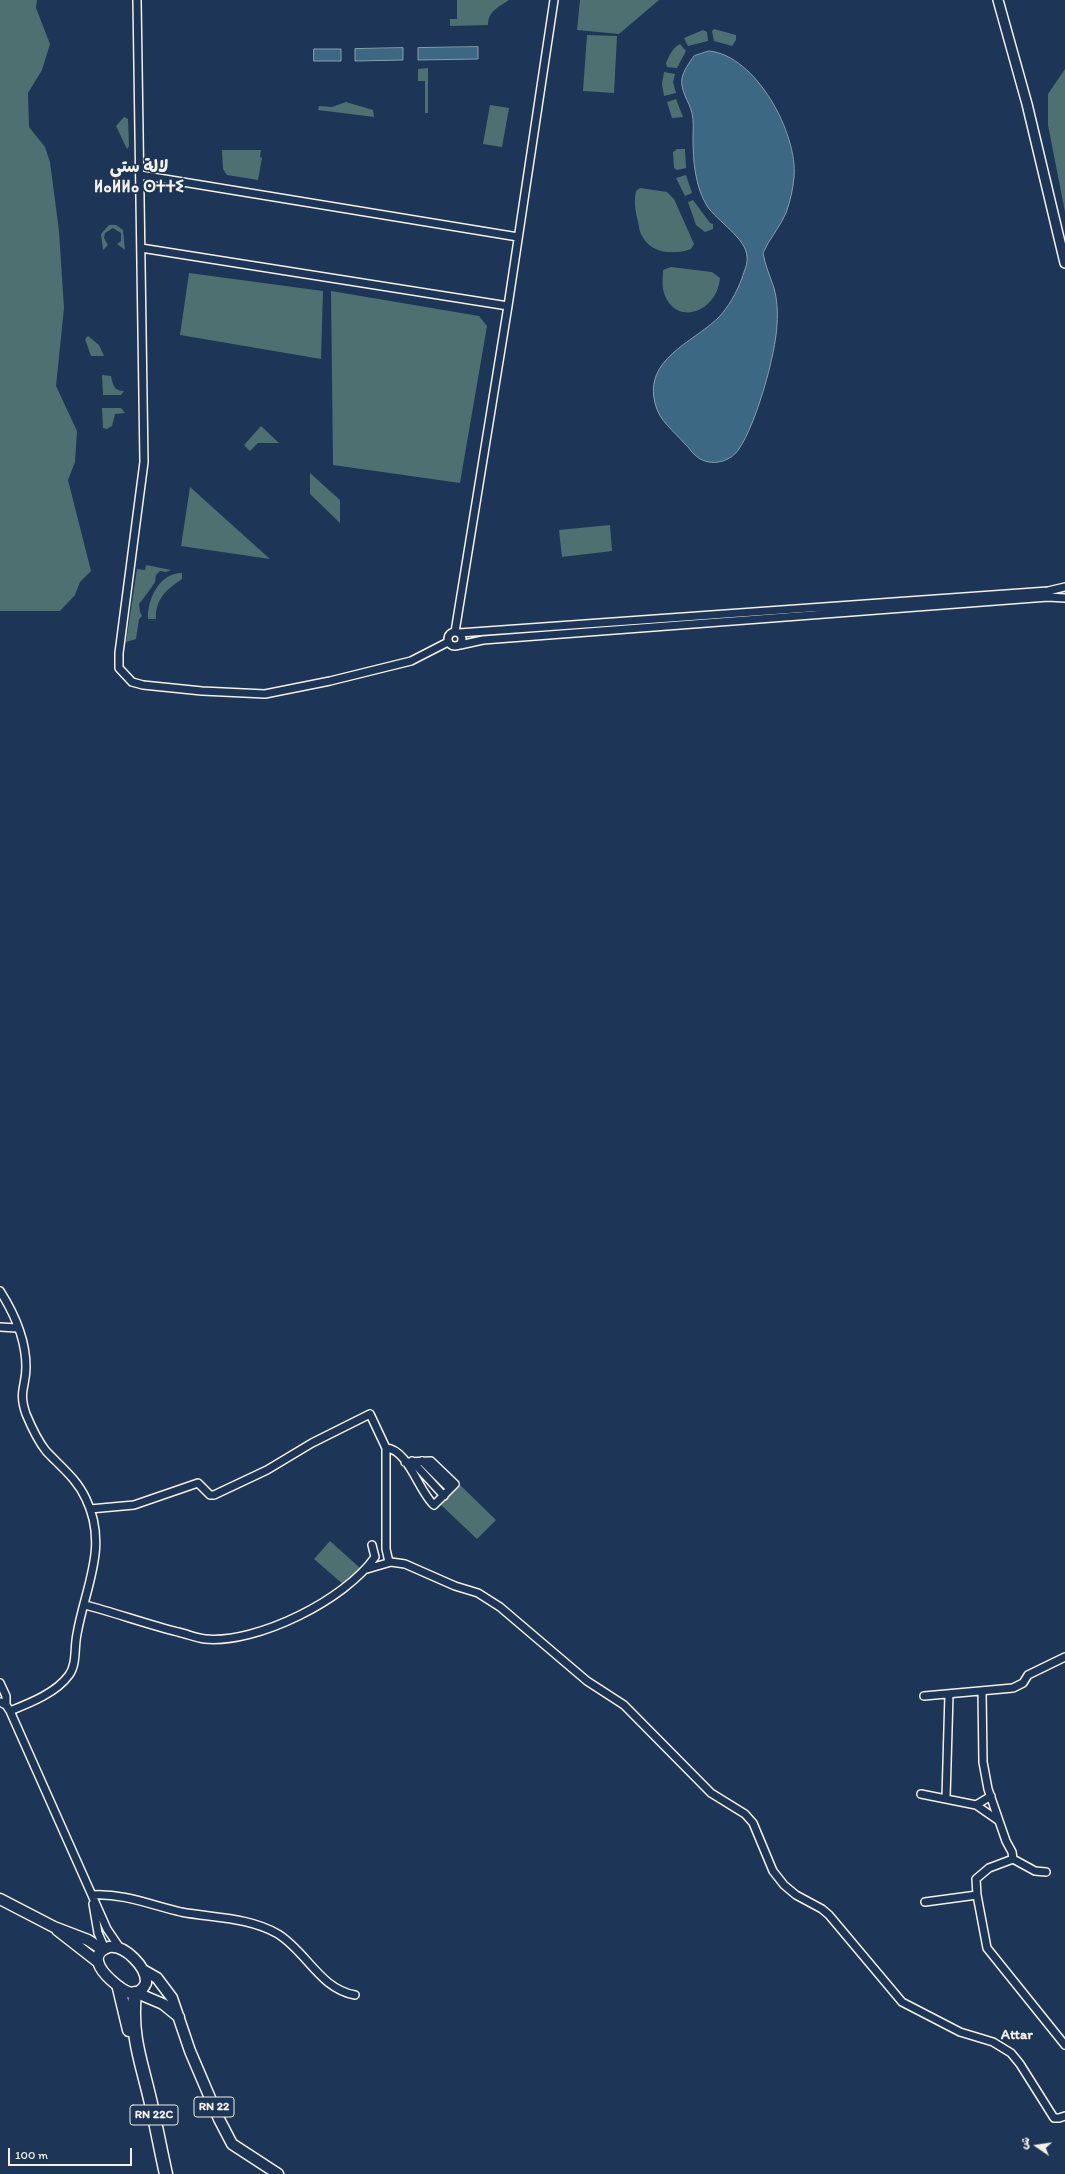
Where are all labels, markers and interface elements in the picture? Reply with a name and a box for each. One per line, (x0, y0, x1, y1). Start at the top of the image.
district label: لالة ستي ⵍⴰⵍⵍⴰ ⵙⵜⵜⵉ (94, 158, 184, 198)
district label: Attar (1001, 2027, 1033, 2043)
road number: RN 22 (194, 2097, 234, 2117)
road number: RN 22C (130, 2105, 178, 2125)
north arrow (1017, 2126, 1057, 2166)
text: ش (1017, 2136, 1033, 2151)
scale bar (10, 2140, 134, 2166)
text: 100 m (15, 2148, 48, 2162)

